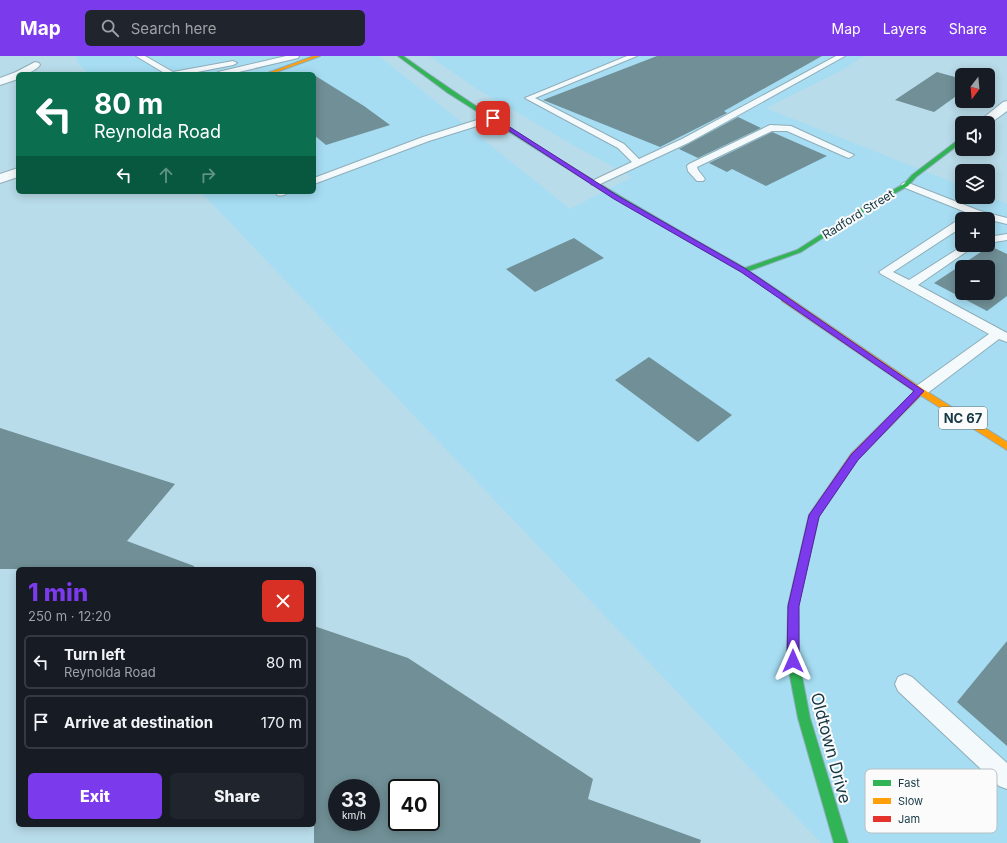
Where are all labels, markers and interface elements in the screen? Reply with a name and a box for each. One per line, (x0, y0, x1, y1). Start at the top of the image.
search box (85, 10, 365, 46)
text: Map (20, 17, 61, 40)
icon: search (99, 17, 121, 39)
text: Search here (131, 19, 216, 38)
text: Map (832, 20, 861, 37)
text: Layers (883, 20, 927, 37)
text: Share (949, 20, 987, 37)
north arrow (955, 68, 995, 108)
map controls (955, 68, 995, 300)
text: 80 m (94, 87, 163, 121)
icon: left (28, 88, 80, 140)
pin (476, 101, 510, 135)
icon: arrive (482, 107, 504, 129)
button: sound (955, 116, 995, 156)
text: Reynolda Road (94, 121, 221, 142)
icon: left (113, 164, 135, 186)
icon: ahead (155, 164, 177, 186)
icon: right (197, 164, 219, 186)
button: layers (955, 164, 995, 204)
street label: Radford Street (819, 186, 897, 242)
button: + (955, 212, 995, 252)
button: − (955, 260, 995, 300)
road number: NC 67 (939, 407, 987, 429)
text: 1 min (28, 578, 88, 607)
button: close (262, 580, 304, 622)
text: 250 m · 12:20 (28, 608, 111, 624)
position arrow (772, 640, 814, 682)
text: Turn left (64, 645, 125, 664)
icon: left (30, 651, 52, 673)
text: 80 m (266, 653, 302, 672)
text: Reynolda Road (64, 664, 156, 680)
street label: Oldtown Drive (807, 690, 855, 806)
icon: arrive (30, 711, 52, 733)
text: Arrive at destination (64, 713, 213, 732)
text: 170 m (261, 713, 302, 732)
legend (865, 769, 997, 833)
button: Exit (28, 773, 162, 819)
button: Share (170, 773, 304, 819)
text: Fast (898, 776, 920, 790)
speed limit sign: 40 (388, 779, 440, 831)
text: 33 (341, 788, 367, 812)
text: Slow (898, 794, 923, 808)
text: km/h (342, 809, 366, 821)
text: Jam (898, 812, 920, 826)

